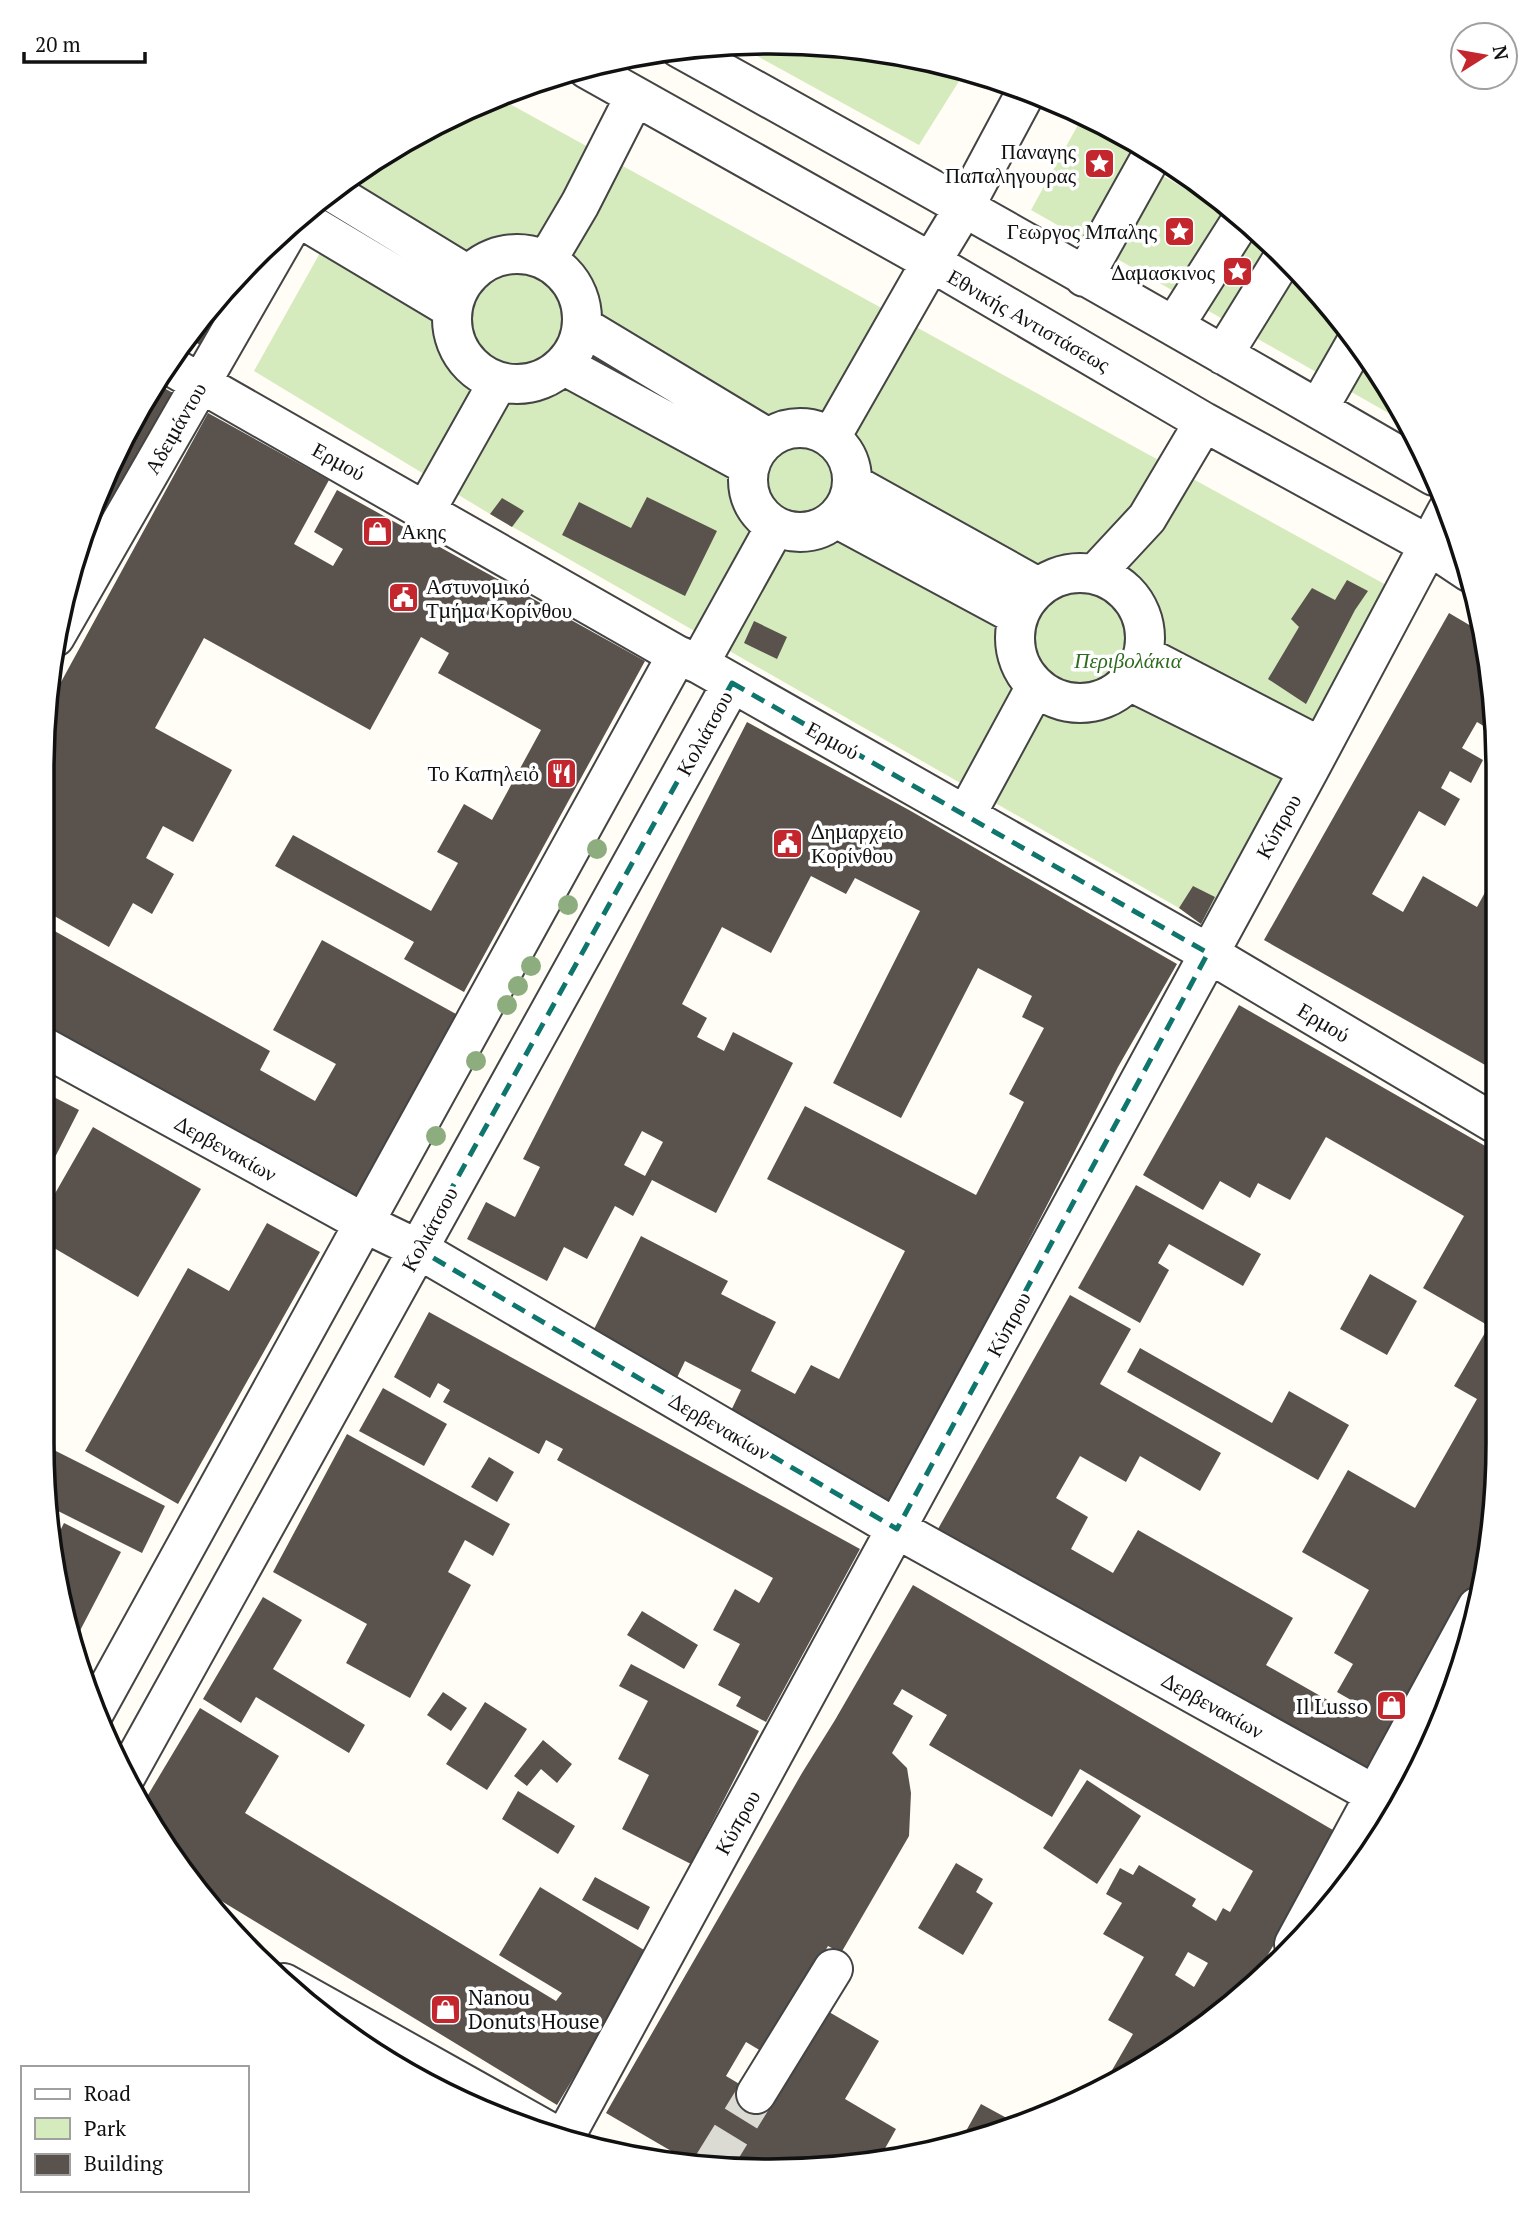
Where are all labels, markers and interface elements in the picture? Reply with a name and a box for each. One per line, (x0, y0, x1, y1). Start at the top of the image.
scale bar (24, 21, 145, 65)
north arrow (1449, 21, 1519, 91)
text: 20 m (35, 30, 81, 58)
text: N (1488, 43, 1515, 63)
place label: Παναγης Παπαληγουρας (945, 137, 1077, 189)
place icon: Παναγης Παπαληγουρας (1082, 146, 1116, 180)
place icon: Γεωργος Μπαλης (1163, 214, 1197, 248)
place label: Γεωργος Μπαλης (1007, 217, 1158, 245)
place icon: Δαμασκινος (1221, 255, 1255, 289)
place label: Δαμασκινος (1111, 258, 1216, 286)
street label: Εθνικής Αντιστάσεως (943, 262, 1116, 378)
street label: Αδειμάντου (138, 377, 212, 479)
street label: Ερμού (308, 435, 370, 487)
shop icon: Ακης (361, 514, 395, 548)
place label: Ακης (401, 517, 447, 545)
place label: Αστυνομικό Τμήμα Κορίνθου (426, 572, 572, 624)
public building icon: Αστυνομικό Τμήμα Κορίνθου (386, 581, 420, 615)
park label: Περιβολάκια (1073, 646, 1183, 674)
street label: Κολιάτσου (669, 686, 739, 780)
street label: Ερμού (802, 714, 864, 766)
restaurant icon: Το Καπηλειὀ (545, 756, 579, 790)
place label: Το Καπηλειὀ (428, 759, 539, 787)
street label: Κύπρου (1249, 789, 1307, 863)
place label: Δημαρχείο Κορίνθου (811, 817, 903, 869)
public building icon: Δημαρχείο Κορίνθου (771, 826, 805, 860)
street label: Ερμού (1293, 996, 1355, 1048)
street label: Δερβενακίων (170, 1108, 282, 1188)
street label: Κολιάτσου (394, 1182, 464, 1276)
street label: Κύπρου (979, 1287, 1037, 1361)
street label: Δερβενακίων (664, 1386, 776, 1466)
street label: Δερβενακίων (1157, 1665, 1269, 1745)
shop icon: Il Lusso (1374, 1689, 1408, 1723)
place label: Il Lusso (1296, 1692, 1368, 1720)
street label: Κύπρου (708, 1785, 766, 1859)
place label: Nanou Donuts House (468, 1983, 600, 2035)
shop icon: Nanou Donuts House (428, 1992, 462, 2026)
legend (21, 2066, 248, 2192)
text: Road (84, 2079, 131, 2107)
text: Park (84, 2114, 126, 2142)
text: Building (84, 2149, 164, 2177)

